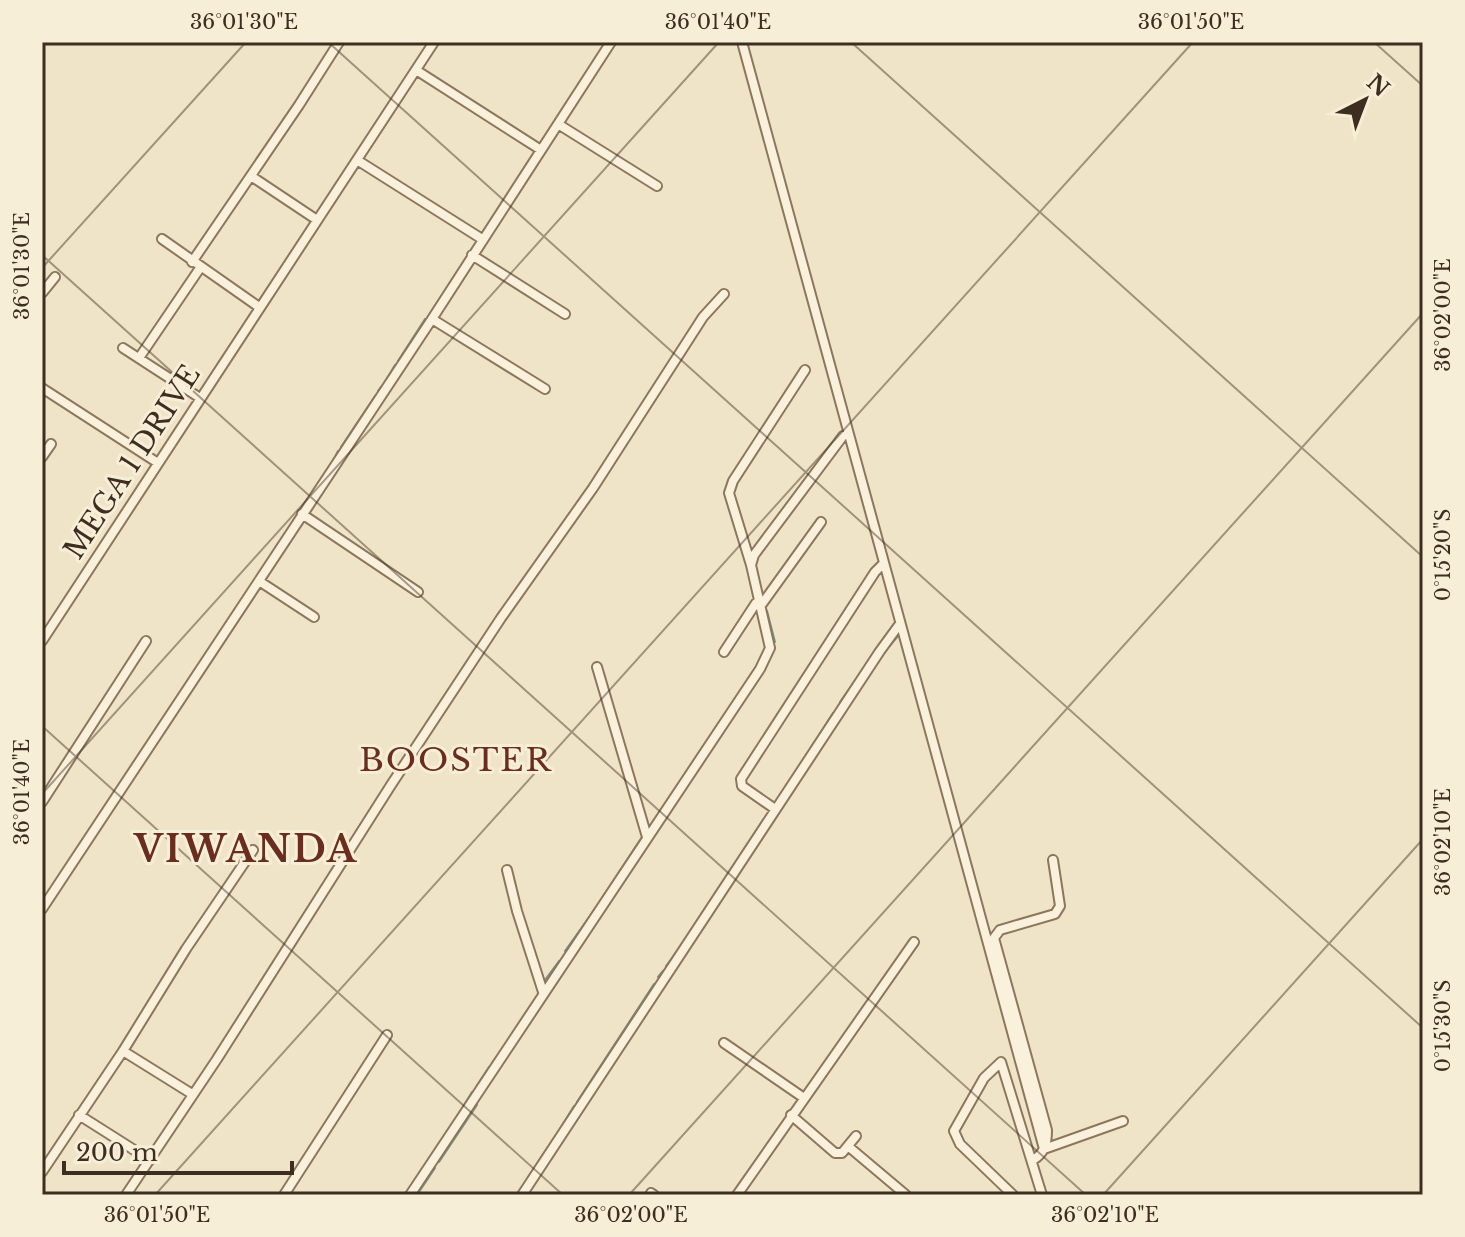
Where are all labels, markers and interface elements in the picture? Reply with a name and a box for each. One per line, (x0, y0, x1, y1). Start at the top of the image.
text: 36°01'30"E (190, 10, 298, 34)
text: 36°01'40"E (665, 10, 771, 34)
text: 36°01'50"E (1138, 10, 1244, 34)
north arrow (1325, 60, 1405, 140)
text: N (1361, 69, 1395, 103)
text: 36°01'30"E (10, 212, 34, 320)
text: 36°02'00"E (1431, 258, 1455, 372)
street label: MEGA 1 DRIVE (56, 358, 208, 566)
text: 0°15'20"S (1431, 509, 1455, 601)
text: 36°01'40"E (10, 739, 34, 845)
district label: BOOSTER (359, 740, 553, 780)
text: 36°02'10"E (1431, 788, 1455, 896)
district label: VIWANDA (132, 827, 358, 872)
text: 0°15'30"S (1431, 980, 1455, 1072)
scale bar (64, 1125, 292, 1175)
text: 200 m (76, 1138, 158, 1167)
text: 36°01'50"E (104, 1203, 210, 1227)
text: 36°02'00"E (574, 1203, 688, 1227)
text: 36°02'10"E (1051, 1203, 1159, 1227)

